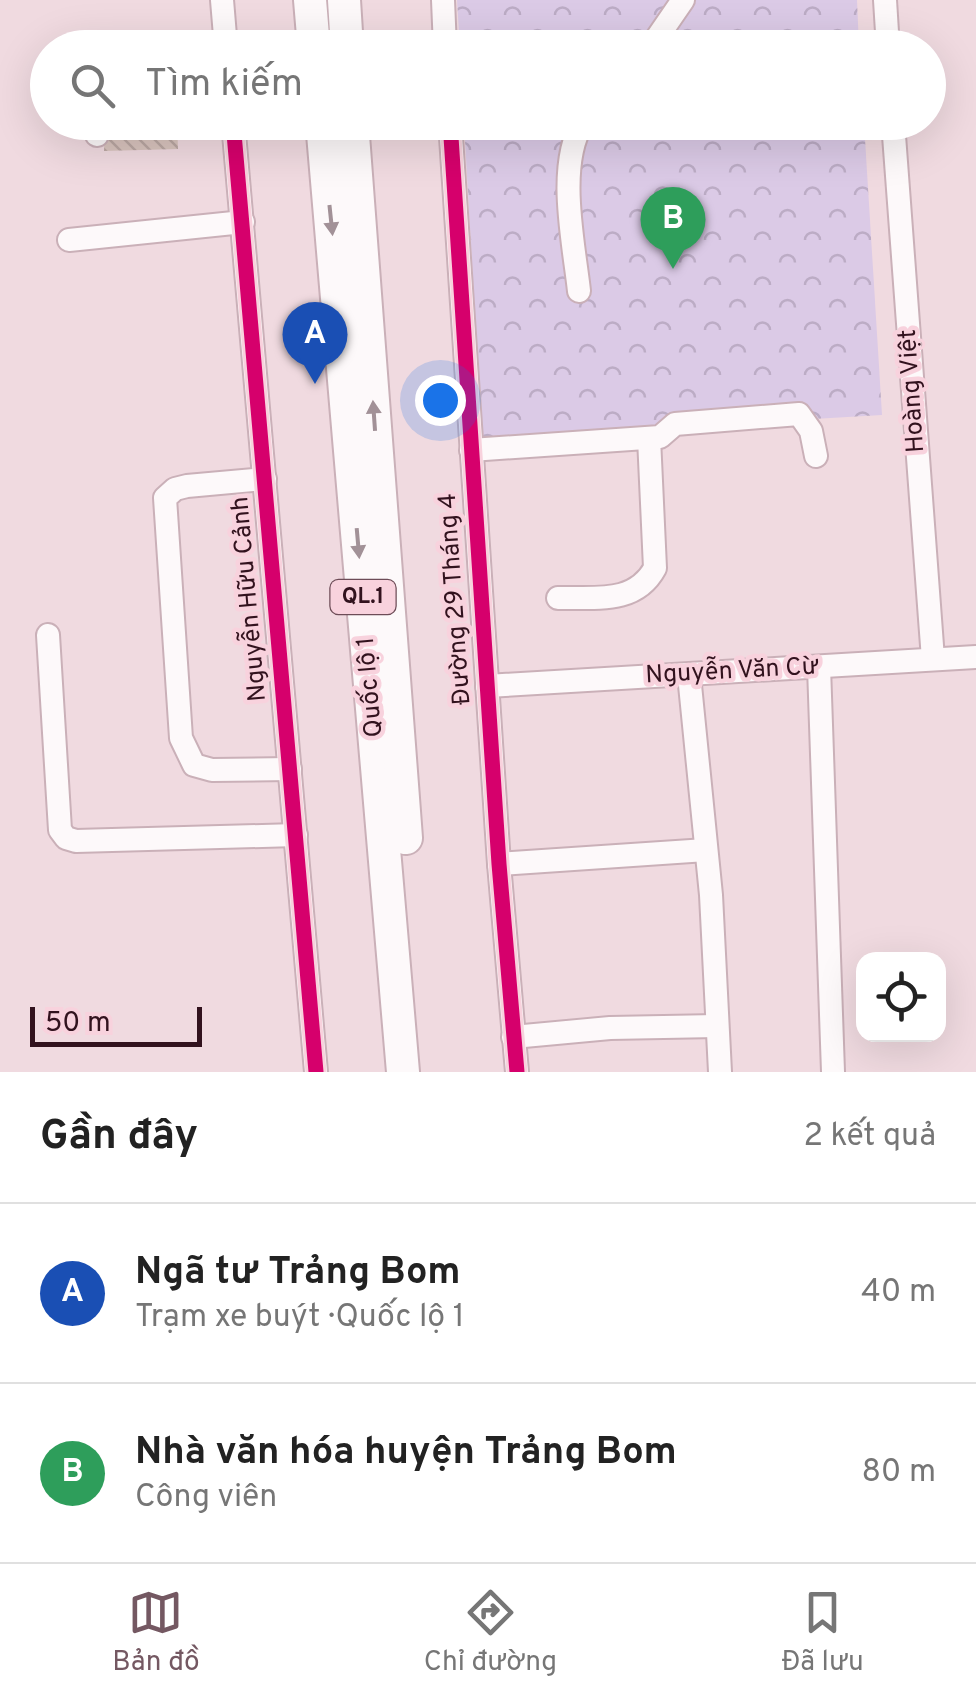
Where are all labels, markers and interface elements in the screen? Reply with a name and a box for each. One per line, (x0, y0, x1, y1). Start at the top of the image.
search box (30, 30, 946, 140)
icon: search (65, 58, 120, 113)
text: Tìm kiếm (145, 61, 303, 110)
pin: B (640, 186, 706, 269)
one-way arrow (323, 204, 339, 236)
pin: A (282, 302, 348, 384)
street label: Hoàng Việt (893, 328, 933, 454)
your location (415, 375, 466, 426)
one-way arrow (366, 400, 382, 432)
street label: Đường 29 Tháng 4 (433, 492, 479, 706)
street label: Nguyễn Hữu Cảnh (224, 495, 275, 703)
one-way arrow (351, 528, 367, 560)
road number: QL.1 (330, 580, 396, 614)
street label: Quốc lộ 1 (351, 635, 391, 739)
street label: Nguyễn Văn Cừ (644, 650, 820, 693)
map controls (856, 952, 946, 1042)
button: locate (856, 952, 946, 1042)
scale bar (30, 1002, 202, 1046)
text: 50 m (45, 1006, 111, 1042)
text: Gần đây (40, 1111, 198, 1164)
text: 2 kết quả (803, 1117, 936, 1157)
text: Ngã tư Trảng Bom (135, 1249, 461, 1298)
text: A (61, 1273, 84, 1313)
text: 40 m (861, 1273, 936, 1313)
text: Trạm xe buýt · Quốc lộ 1 (135, 1298, 465, 1338)
text: Nhà văn hóa huyện Trảng Bom (135, 1429, 677, 1478)
text: B (61, 1453, 84, 1493)
text: 80 m (862, 1453, 936, 1493)
text: Công viên (135, 1478, 277, 1518)
tab: Bản đồ (112, 1585, 200, 1681)
tab: Chỉ đường (424, 1585, 557, 1681)
tab: Đã lưu (781, 1585, 864, 1681)

